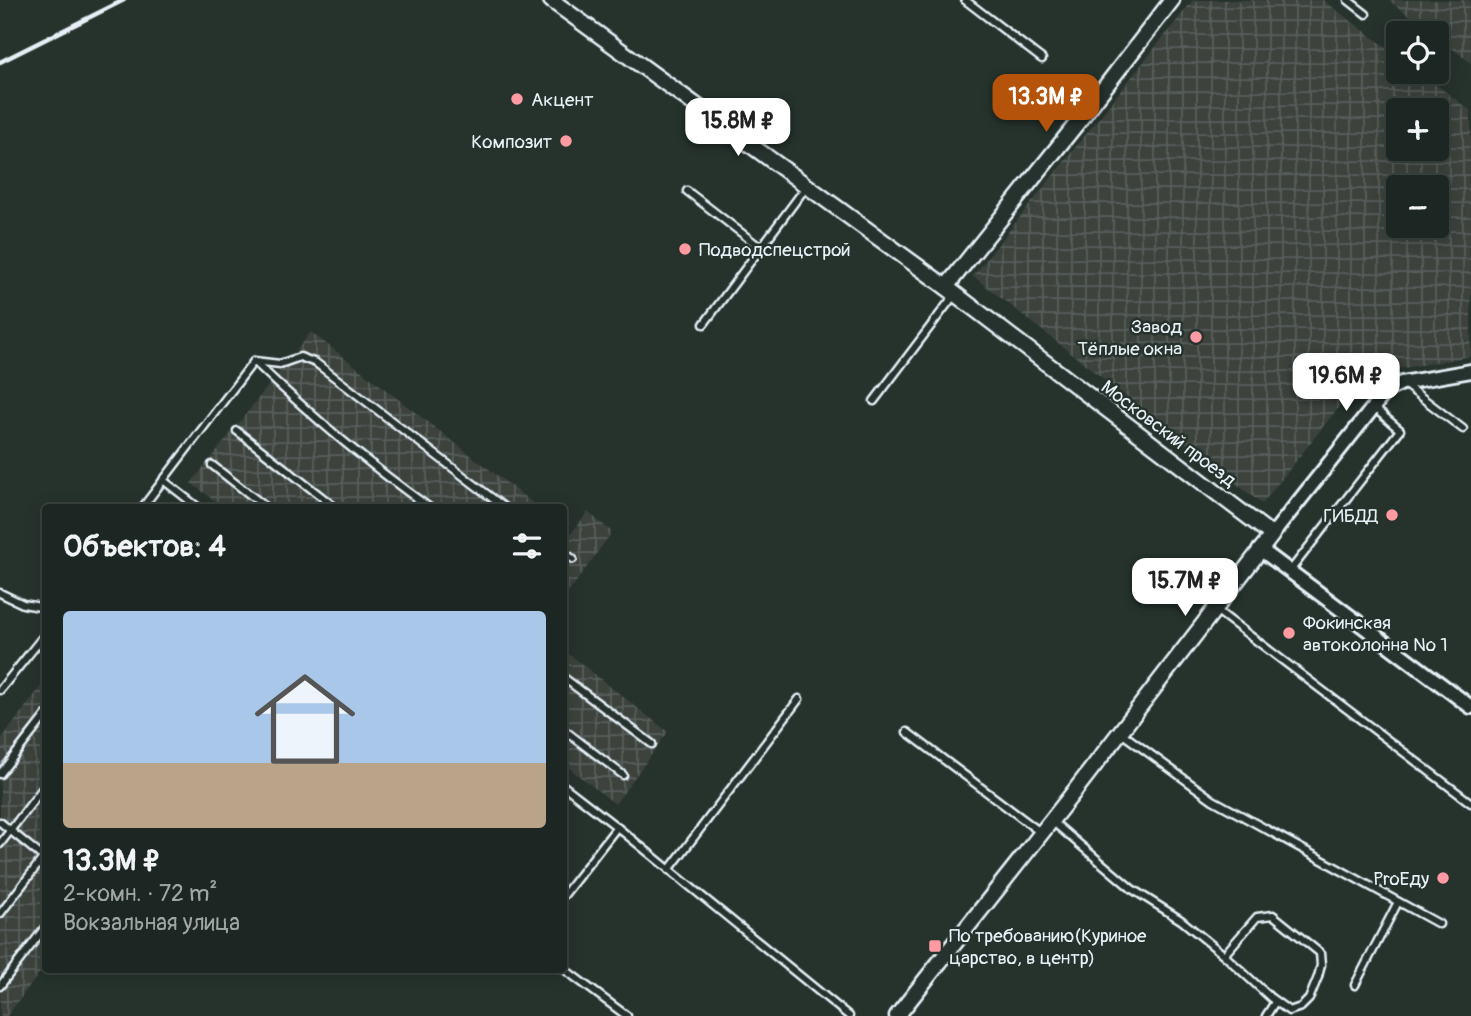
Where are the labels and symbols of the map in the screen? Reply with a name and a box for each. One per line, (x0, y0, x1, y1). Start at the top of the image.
pin: 13.3M ₽ (981, 74, 1111, 134)
place label: Акцент (531, 88, 594, 112)
marker: Акцент (509, 91, 525, 107)
pin: 15.8M ₽ (673, 99, 803, 158)
place label: Композит (471, 130, 552, 154)
marker: Композит (558, 133, 574, 149)
place label: Подводспецстрой (699, 238, 851, 262)
marker: Подводспецстрой (677, 241, 693, 257)
place label: Завод Тёплые окна (1077, 315, 1183, 361)
marker: Завод Тёплые окна (1188, 329, 1204, 345)
pin: 19.6M ₽ (1281, 354, 1411, 413)
street label: Московский проезд (1096, 375, 1241, 493)
place label: ГИБДД (1323, 504, 1379, 528)
marker: ГИБДД (1384, 507, 1400, 523)
pin: 15.7M ₽ (1120, 558, 1250, 618)
place label: Фокинская автоколонна № 1 (1303, 611, 1448, 657)
marker: Фокинская автоколонна № 1 (1281, 625, 1297, 641)
place label: ProЕду (1373, 867, 1429, 891)
marker: ProЕду (1435, 870, 1451, 886)
place label: По требованию(Куриное царство, в центр) (949, 924, 1147, 970)
marker: По требованию(Куриное царство, в центр) (927, 938, 943, 954)

